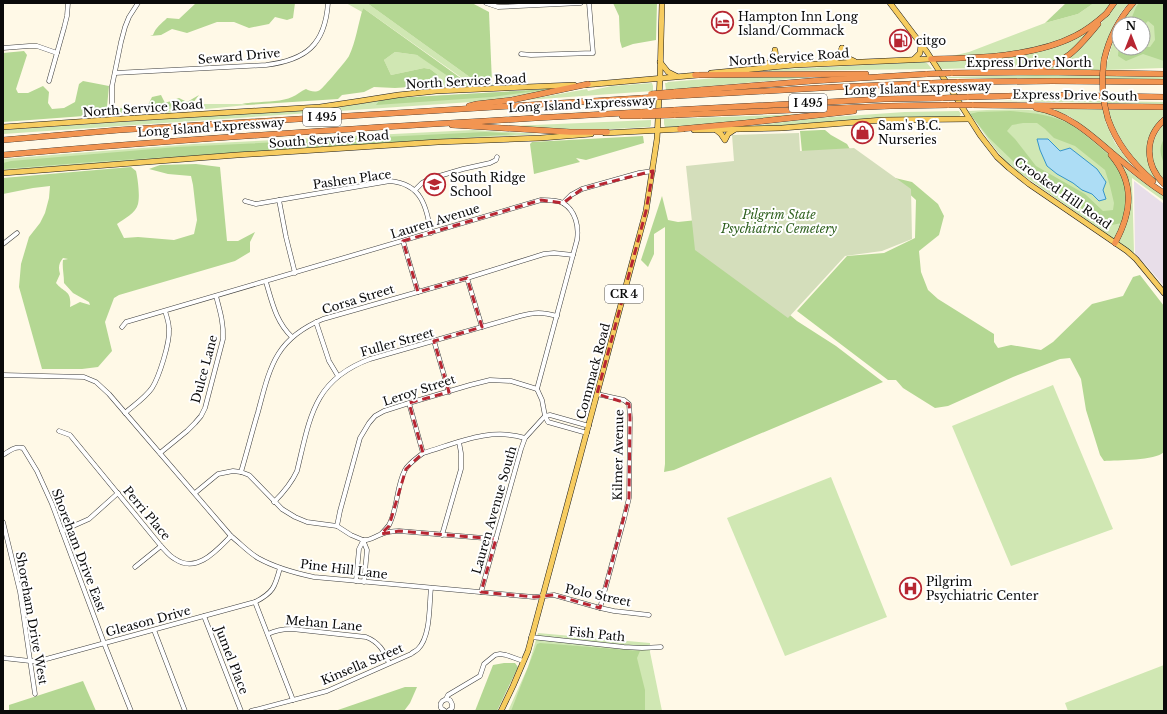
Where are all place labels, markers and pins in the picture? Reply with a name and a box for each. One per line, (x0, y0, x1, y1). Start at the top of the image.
place label: Hampton Inn Long Island/Commack (738, 9, 859, 38)
hotel icon: Hampton Inn Long Island/Commack (709, 10, 735, 36)
fuel station icon: citgo (888, 27, 914, 53)
place label: citgo (916, 33, 946, 48)
place label: Sam's B.C. Nurseries (878, 118, 941, 147)
shop icon: Sam's B.C. Nurseries (850, 119, 876, 145)
place label: South Ridge School (450, 170, 526, 199)
school or university icon: South Ridge School (421, 171, 447, 197)
place label: Pilgrim Psychiatric Center (926, 574, 1039, 603)
hospital icon: Pilgrim Psychiatric Center (898, 575, 924, 601)

